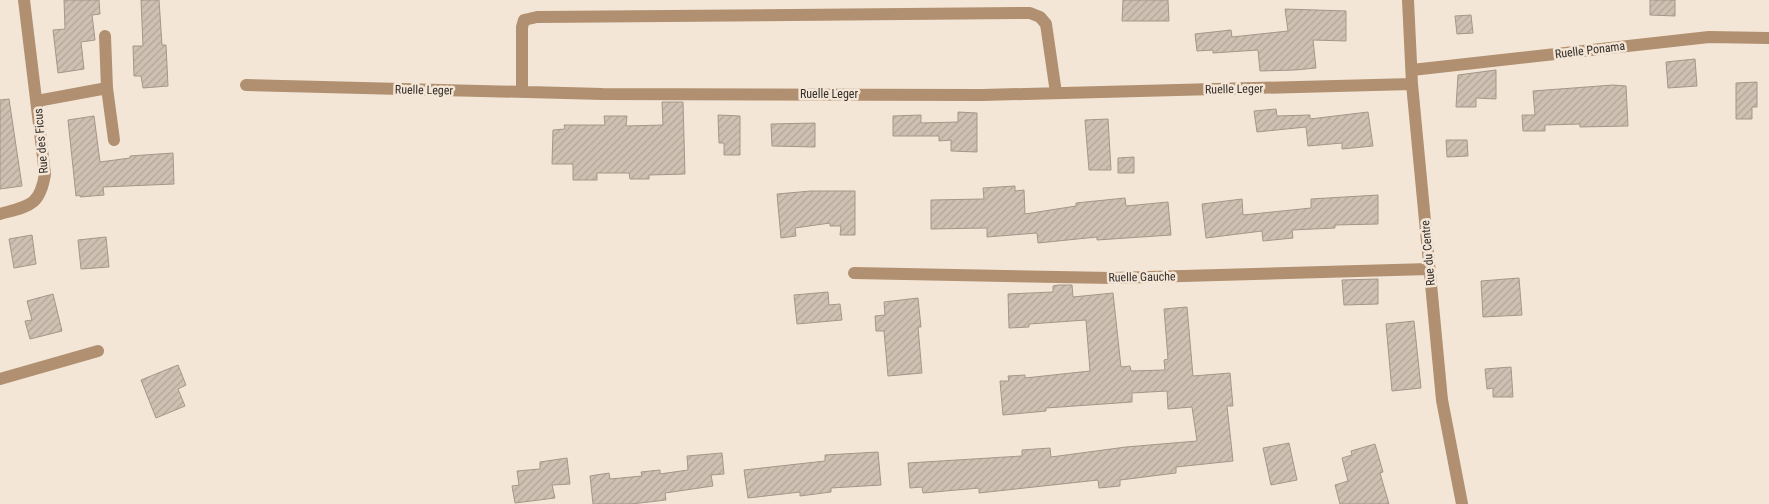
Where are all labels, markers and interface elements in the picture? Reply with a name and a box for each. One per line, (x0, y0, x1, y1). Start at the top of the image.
street label: Ruelle Ponama (1554, 39, 1626, 61)
street label: Ruelle Leger (1205, 81, 1264, 97)
street label: Ruelle Leger (395, 82, 454, 98)
street label: Ruelle Leger (800, 87, 858, 101)
street label: Rue des Ficus (31, 108, 51, 174)
street label: Rue du Centre (1418, 219, 1438, 287)
street label: Ruelle Gauche (1108, 269, 1176, 285)

